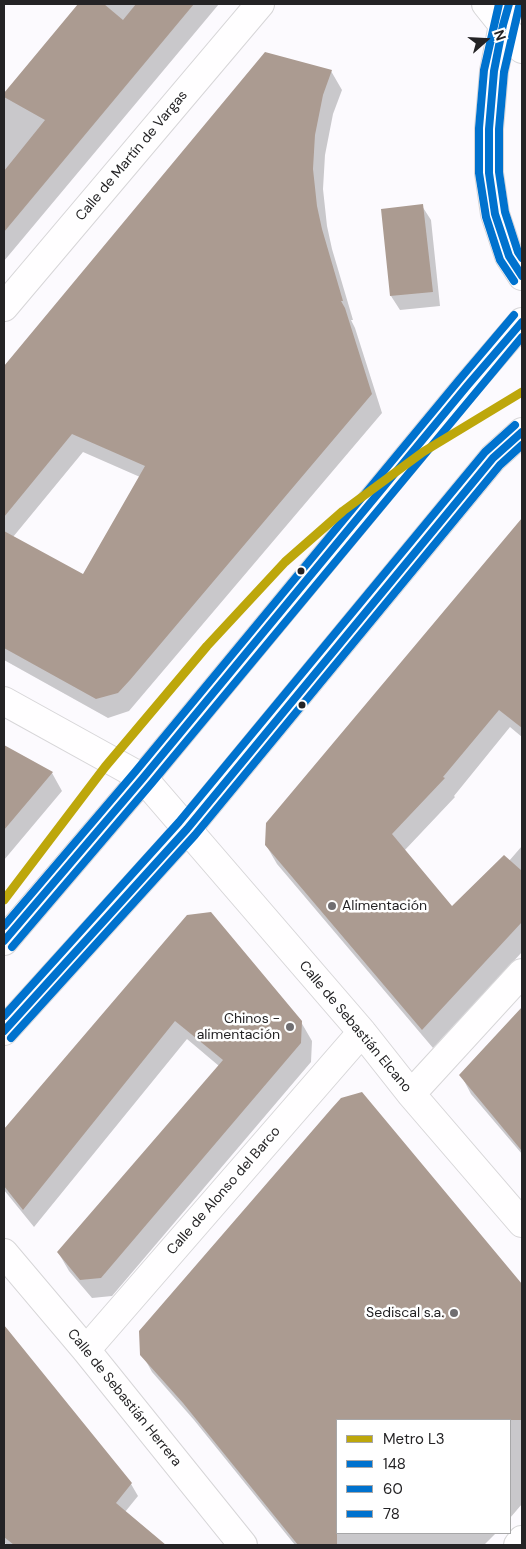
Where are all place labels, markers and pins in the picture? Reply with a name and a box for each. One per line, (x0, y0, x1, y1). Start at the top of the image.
unlabelled marker (296, 566, 306, 576)
unlabelled marker (297, 700, 307, 710)
place label: Alimentación (342, 898, 427, 914)
marker: Alimentación (326, 900, 338, 912)
place label: Chinos - alimentación (197, 1011, 280, 1044)
marker: Chinos - alimentación (284, 1021, 296, 1033)
place label: Sediscal s.a. (366, 1305, 444, 1321)
marker: Sediscal s.a. (448, 1307, 460, 1319)

